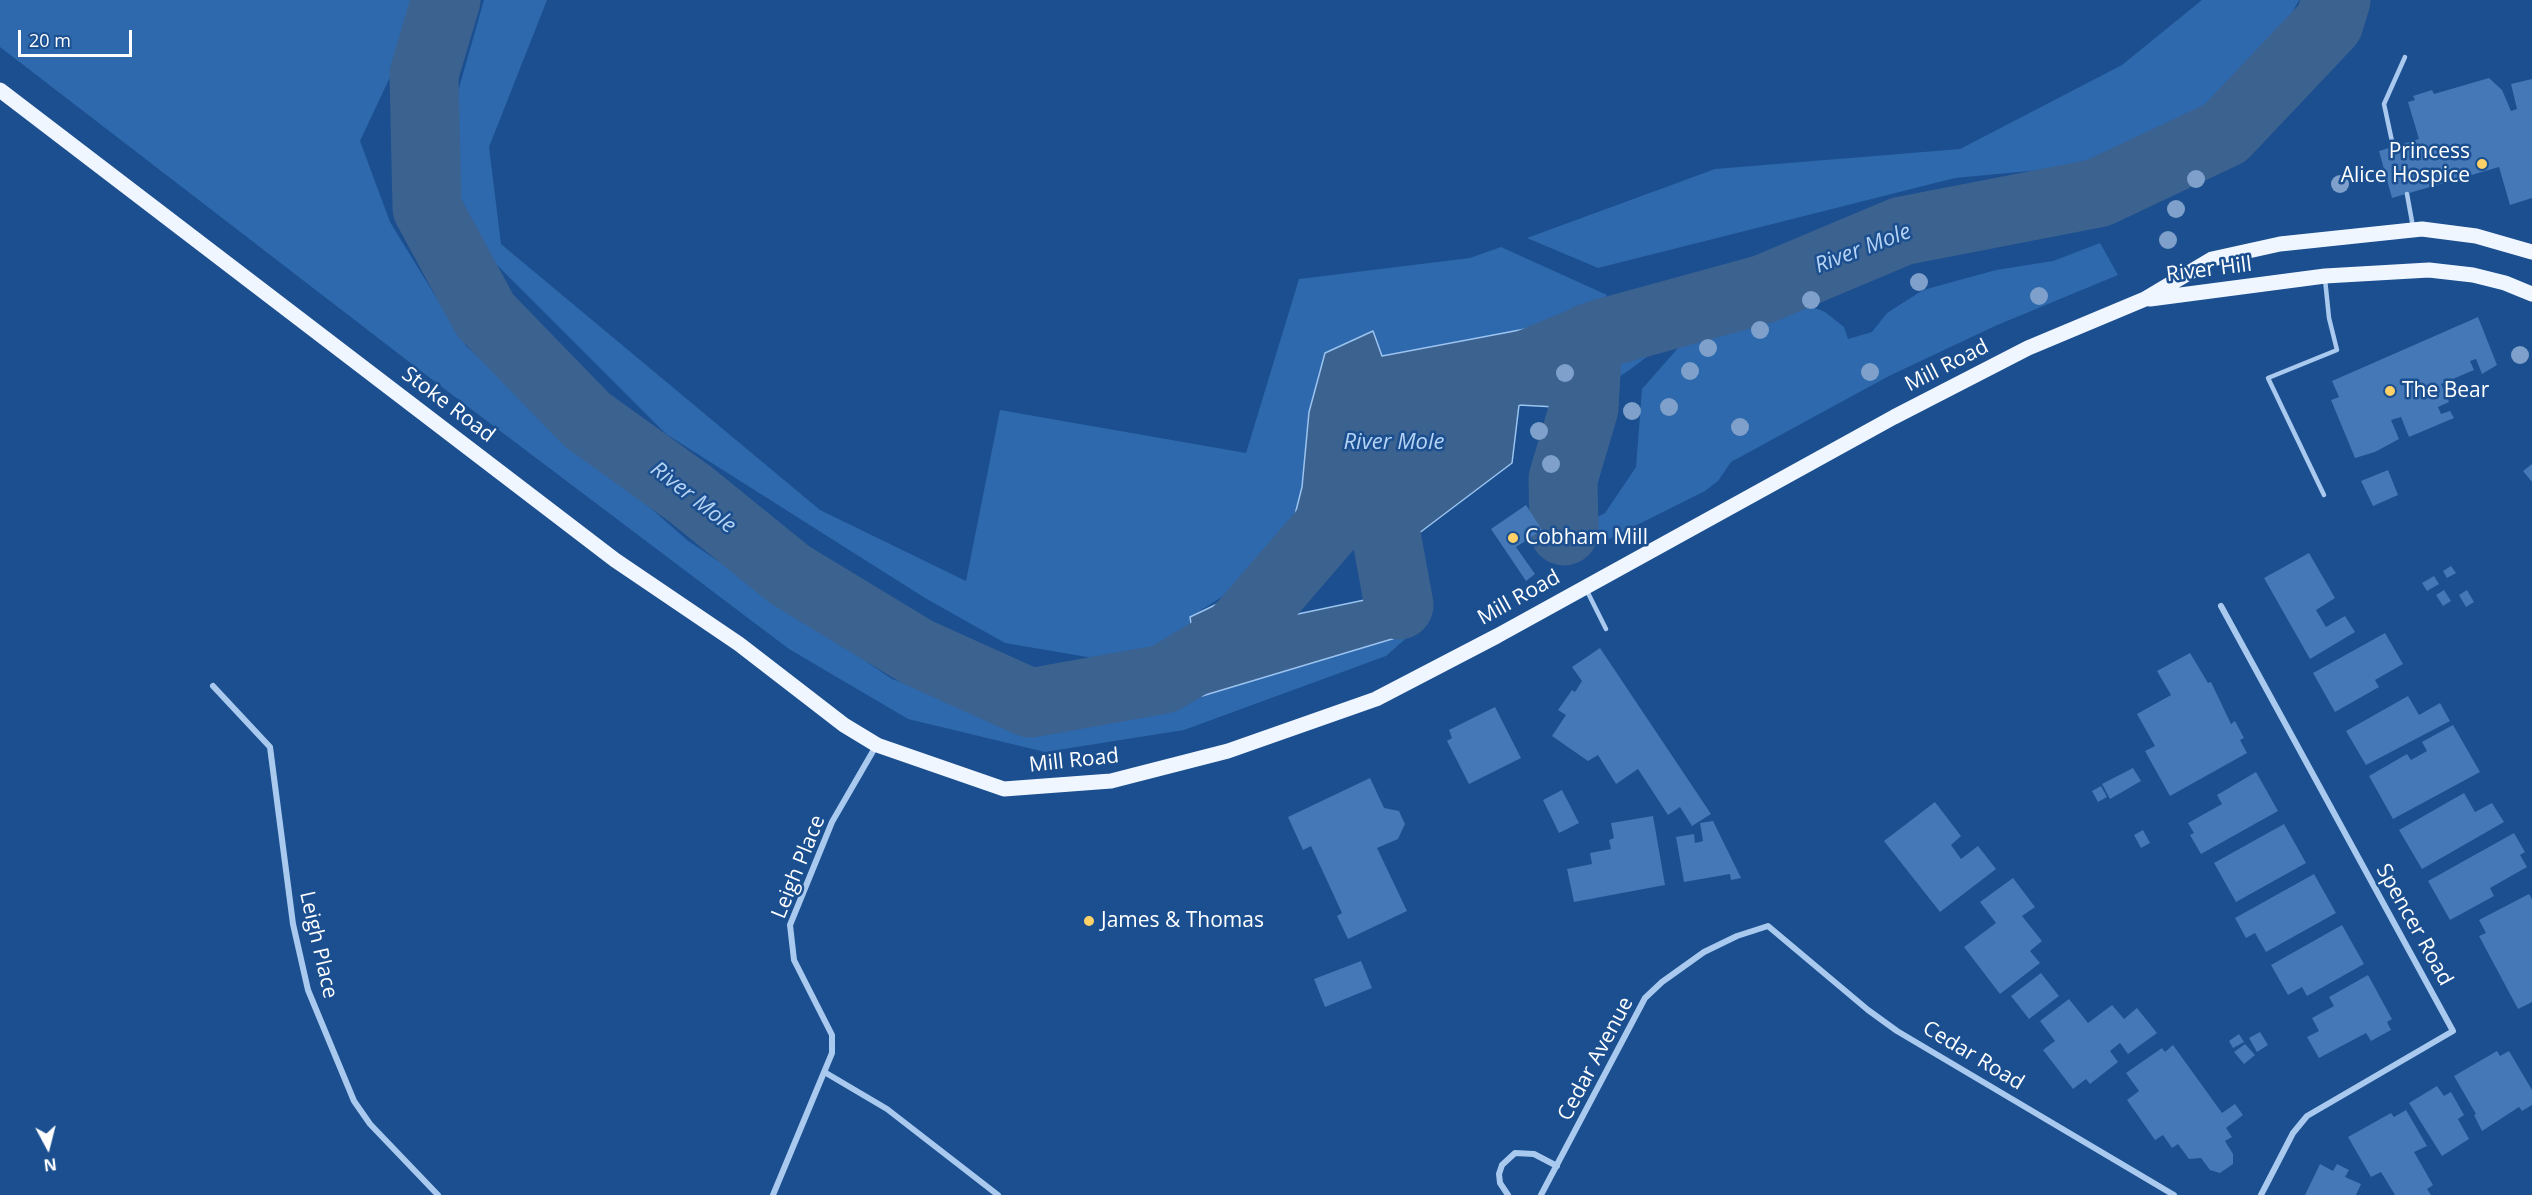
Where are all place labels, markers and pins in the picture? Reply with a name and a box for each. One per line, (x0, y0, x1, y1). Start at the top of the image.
place label: Princess Alice Hospice (2341, 139, 2470, 189)
marker: Princess Alice Hospice (2475, 157, 2489, 171)
place label: The Bear (2402, 378, 2489, 404)
marker: The Bear (2383, 384, 2397, 398)
place label: Cobham Mill (1525, 525, 1648, 551)
marker: Cobham Mill (1506, 531, 1520, 545)
place label: James & Thomas (1101, 908, 1264, 934)
marker: James & Thomas (1082, 914, 1096, 928)

